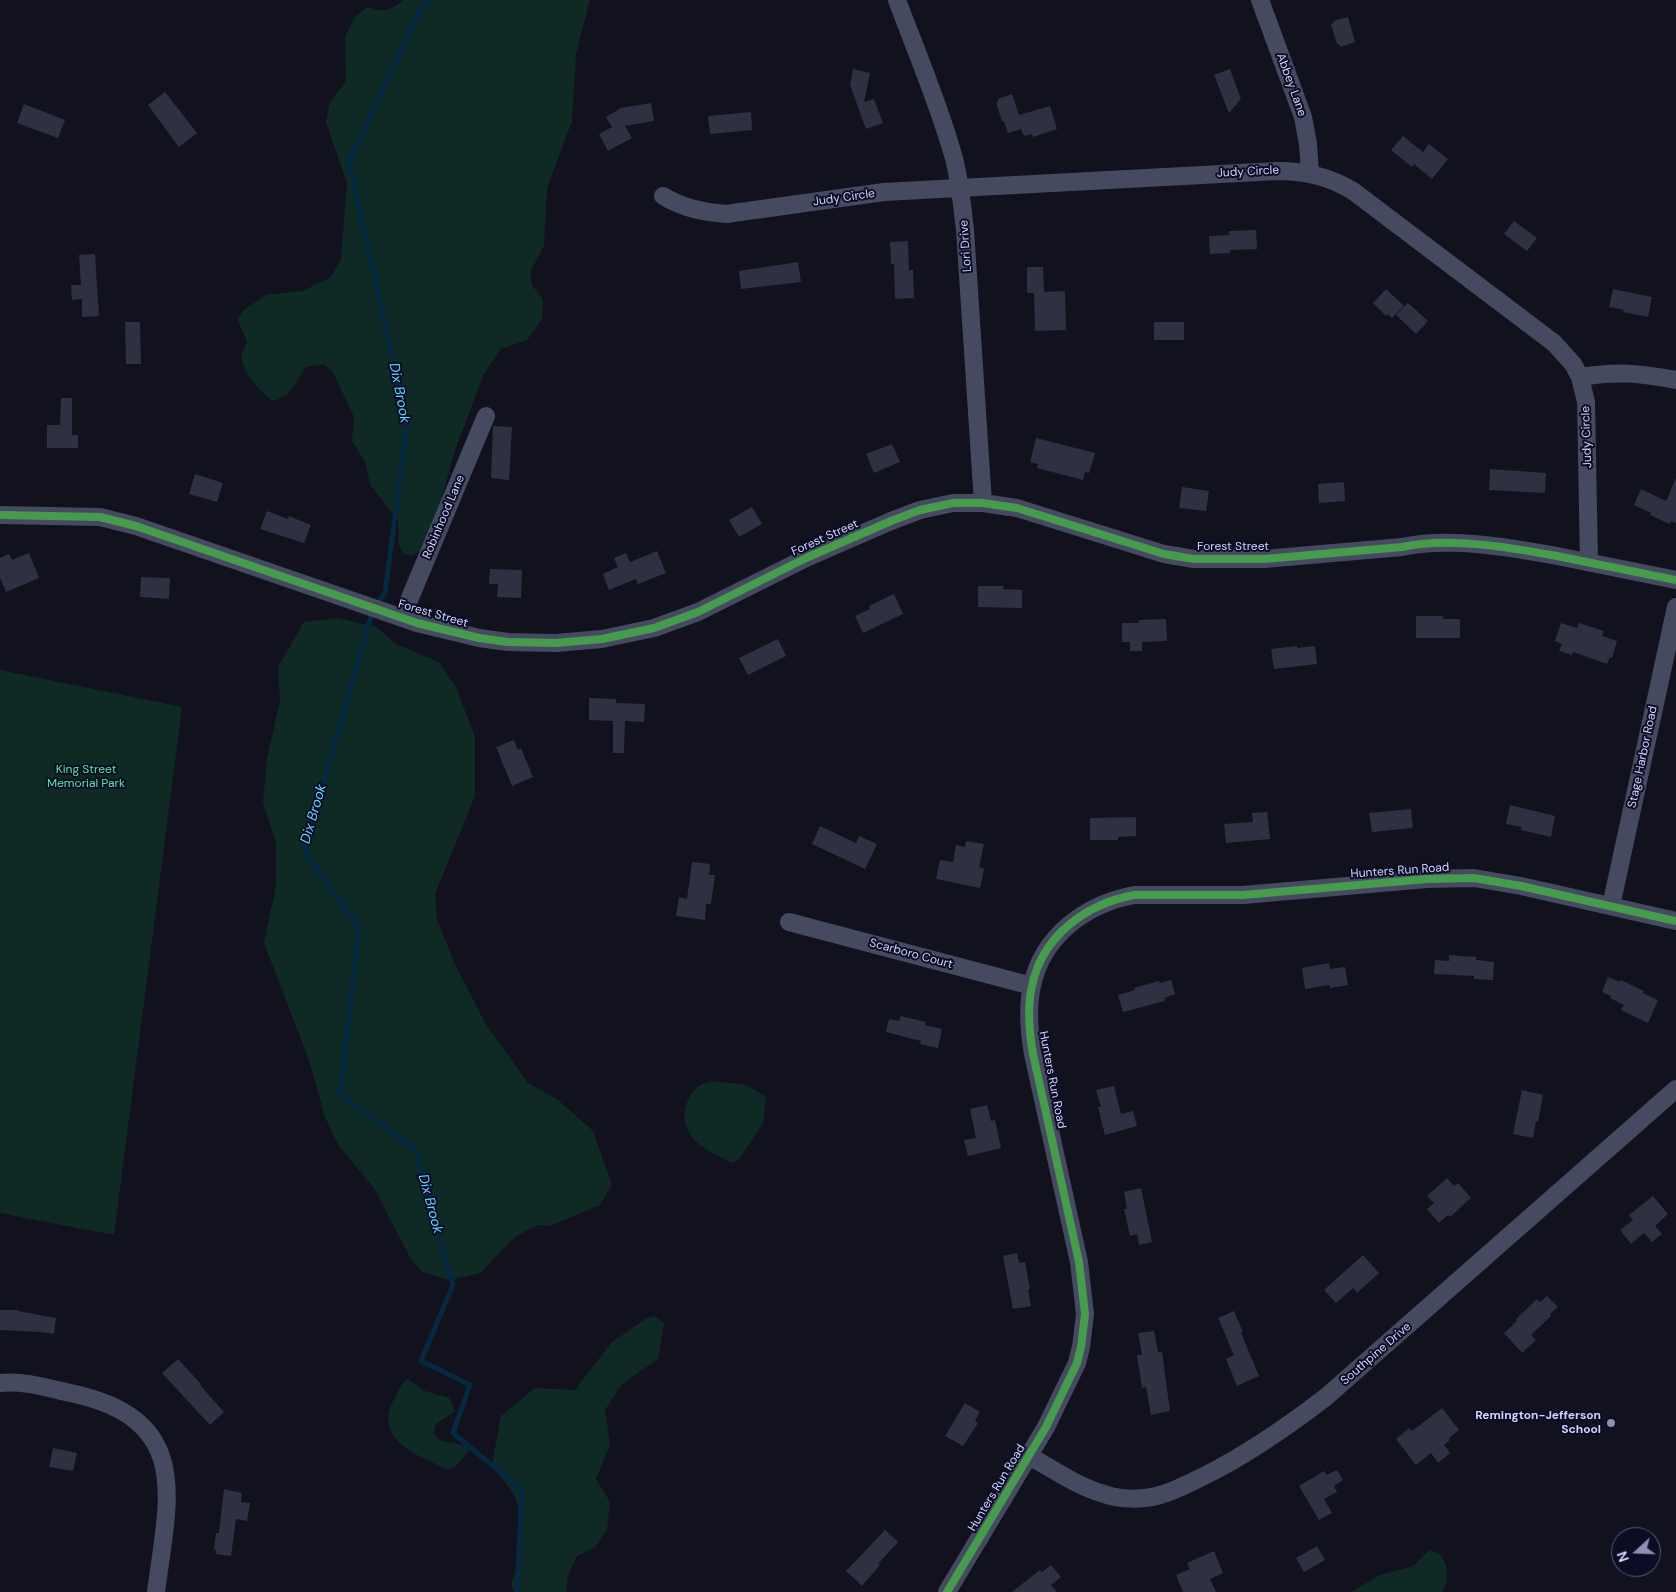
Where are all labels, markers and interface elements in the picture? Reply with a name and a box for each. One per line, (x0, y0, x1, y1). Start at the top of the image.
street label: Abbey Lane (1273, 52, 1309, 118)
street label: Judy Circle (1217, 163, 1279, 181)
street label: Judy Circle (812, 187, 876, 209)
street label: Lori Drive (957, 220, 975, 272)
water label: Dix Brook (385, 361, 413, 425)
street label: Judy Circle (1579, 406, 1595, 468)
street label: Robinhood Lane (420, 473, 468, 561)
street label: Forest Street (789, 517, 861, 559)
street label: Forest Street (1197, 540, 1269, 554)
street label: Forest Street (396, 597, 470, 631)
street label: Stage Harbor Road (1625, 705, 1661, 809)
park label: King Street Memorial Park (47, 763, 125, 791)
water label: Dix Brook (297, 782, 331, 846)
street label: Hunters Run Road (1350, 860, 1450, 882)
street label: Scarboro Court (868, 936, 954, 972)
street label: Hunters Run Road (1035, 1030, 1069, 1130)
water label: Dix Brook (414, 1172, 446, 1236)
street label: Southpine Drive (1338, 1320, 1414, 1388)
place label: Remington-Jefferson School (1475, 1409, 1601, 1437)
marker: Remington-Jefferson School (1605, 1417, 1617, 1429)
street label: Hunters Run Road (965, 1442, 1029, 1534)
north arrow (1611, 1527, 1661, 1577)
text: N (1613, 1549, 1633, 1565)

